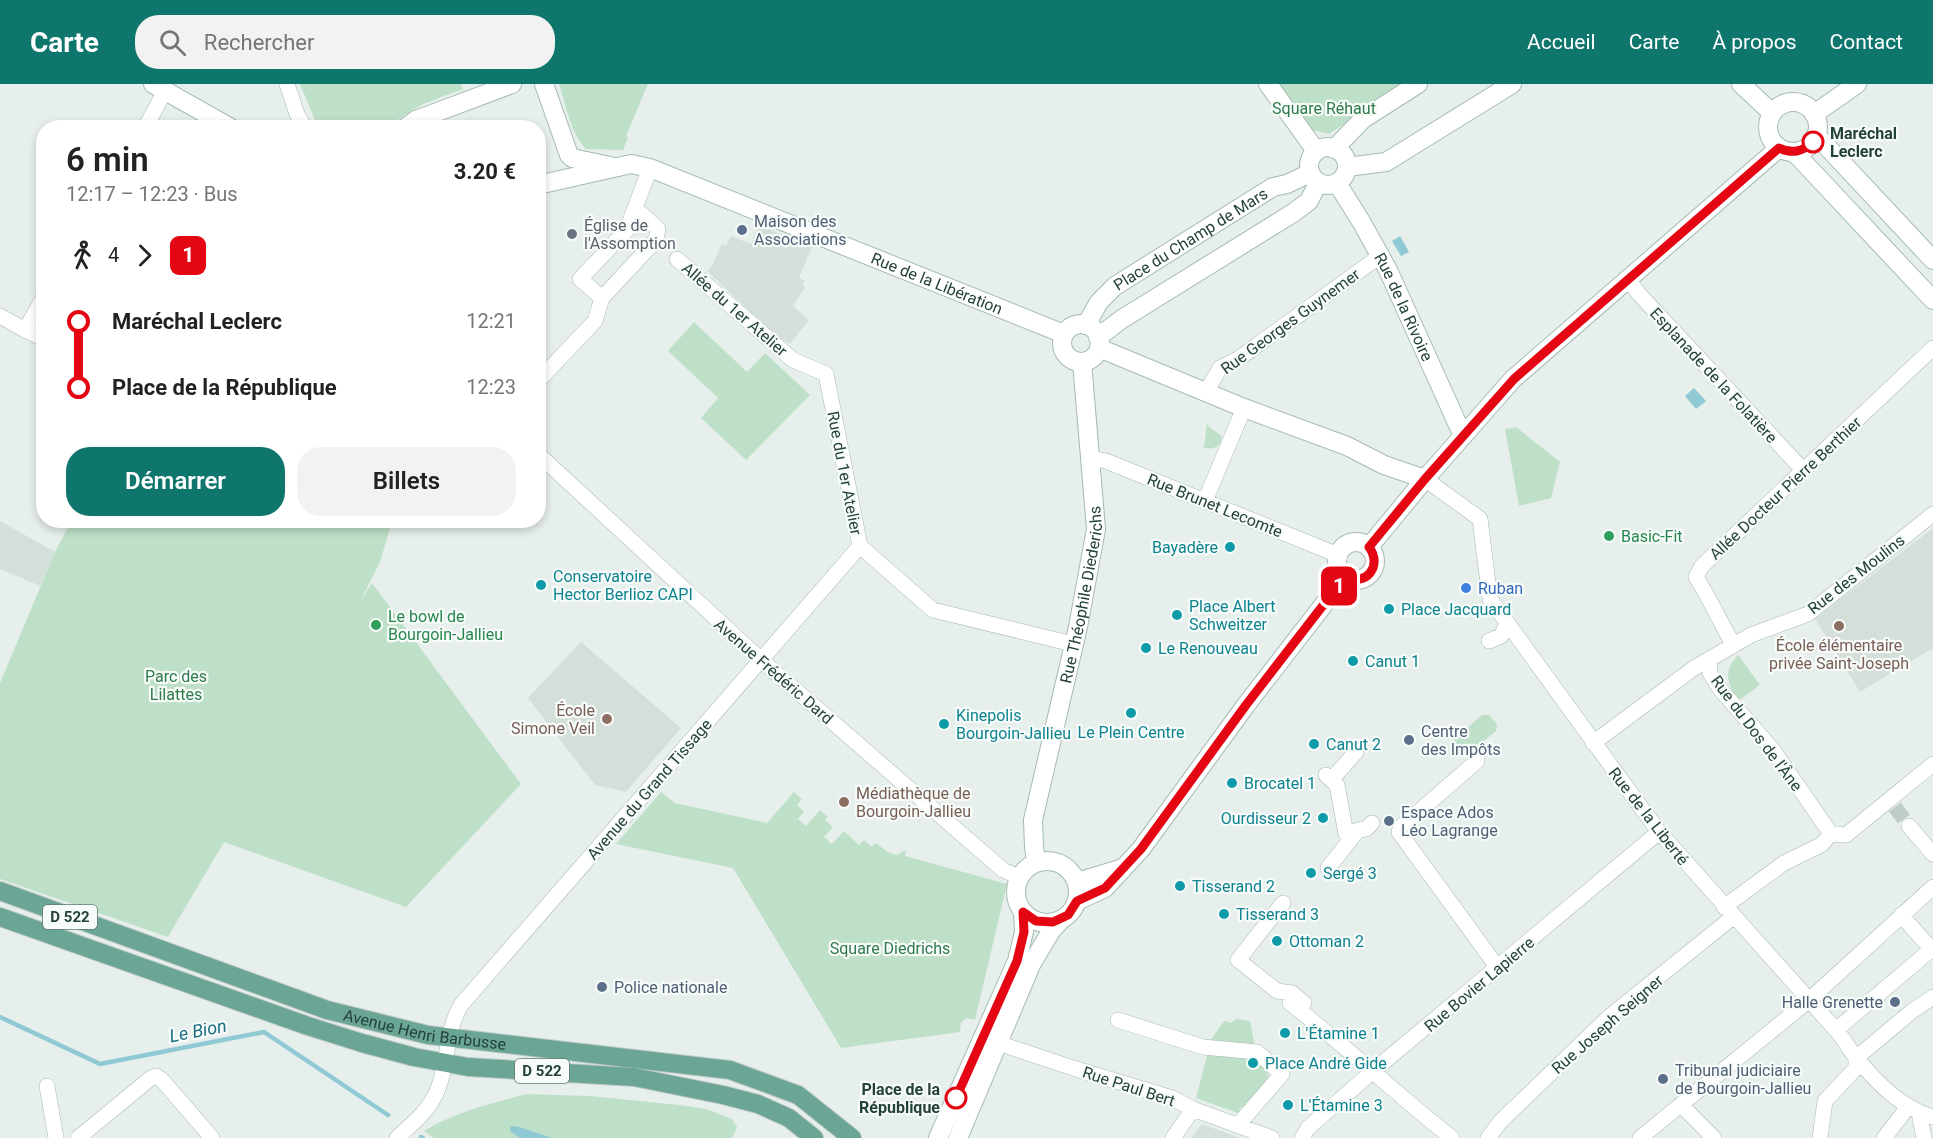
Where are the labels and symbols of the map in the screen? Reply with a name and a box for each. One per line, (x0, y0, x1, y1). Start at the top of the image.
park label: Square Réhaut (1272, 99, 1376, 118)
place label: Maréchal Leclerc (1830, 124, 1897, 161)
marker: Maréchal Leclerc (1802, 131, 1824, 153)
street label: Place du Champ de Mars (1110, 184, 1271, 295)
place label: Maison des Associations (754, 212, 846, 249)
place label: Église de l'Assomption (584, 216, 676, 253)
marker: Maison des Associations (735, 223, 749, 237)
marker: Église de l'Assomption (565, 227, 579, 241)
street label: Rue de la Libération (868, 249, 1005, 318)
street label: Rue de la Rivoire (1370, 249, 1437, 364)
street label: Allée du 1er Atelier (678, 258, 792, 361)
street label: Rue Georges Guynemer (1217, 264, 1364, 378)
street label: Esplanade de la Folatière (1646, 304, 1781, 447)
street label: Rue du 1er Atelier (823, 410, 866, 537)
street label: Allée Docteur Pierre Berthier (1705, 413, 1866, 564)
street label: Rue Brunet Lecomte (1144, 470, 1285, 541)
street label: Rue Théophile Diederichs (1056, 505, 1106, 685)
place label: Basic-Fit (1621, 527, 1683, 546)
marker: Basic-Fit (1602, 529, 1616, 543)
street label: Rue des Moulins (1804, 531, 1909, 618)
place label: Bayadère (1152, 538, 1218, 557)
marker: Bayadère (1223, 540, 1237, 554)
line badge: 1 (1320, 566, 1358, 606)
place label: Conservatoire Hector Berlioz CAPI (553, 567, 693, 604)
marker: Conservatoire Hector Berlioz CAPI (534, 578, 548, 592)
place label: Ruban (1478, 579, 1523, 598)
marker: Ruban (1459, 581, 1473, 595)
place label: Place Albert Schweitzer (1189, 597, 1275, 634)
place label: Place Jacquard (1401, 600, 1511, 619)
marker: Place Jacquard (1382, 602, 1396, 616)
place label: Le bowl de Bourgoin-Jallieu (388, 607, 503, 644)
marker: Place Albert Schweitzer (1170, 608, 1184, 622)
street label: Avenue Frédéric Dard (710, 615, 837, 728)
marker: Le bowl de Bourgoin-Jallieu (369, 618, 383, 632)
marker: École élémentaire privée Saint-Joseph (1832, 619, 1846, 633)
place label: École élémentaire privée Saint-Joseph (1769, 636, 1909, 673)
place label: Le Renouveau (1158, 639, 1258, 658)
marker: Le Renouveau (1139, 641, 1153, 655)
place label: Canut 1 (1365, 652, 1420, 671)
marker: Canut 1 (1346, 654, 1360, 668)
park label: Parc des Lilattes (145, 667, 207, 704)
street label: Rue du Dos de l'Âne (1707, 672, 1806, 795)
place label: École Simone Veil (511, 701, 595, 738)
place label: Kinepolis Bourgoin-Jallieu (956, 706, 1071, 743)
marker: Le Plein Centre (1124, 706, 1138, 720)
marker: École Simone Veil (600, 712, 614, 726)
street label: Avenue du Grand Tissage (583, 715, 716, 864)
marker: Kinepolis Bourgoin-Jallieu (937, 717, 951, 731)
place label: Centre des Impôts (1421, 722, 1501, 759)
place label: Le Plein Centre (1078, 723, 1184, 742)
marker: Centre des Impôts (1402, 733, 1416, 747)
place label: Canut 2 (1326, 735, 1381, 754)
marker: Canut 2 (1307, 737, 1321, 751)
street label: Rue de la Liberté (1605, 764, 1693, 869)
place label: Brocatel 1 (1244, 774, 1316, 793)
marker: Brocatel 1 (1225, 776, 1239, 790)
place label: Médiathèque de Bourgoin-Jallieu (856, 784, 971, 821)
marker: Médiathèque de Bourgoin-Jallieu (837, 795, 851, 809)
place label: Espace Ados Léo Lagrange (1401, 803, 1498, 840)
place label: Ourdisseur 2 (1221, 809, 1311, 828)
marker: Ourdisseur 2 (1316, 811, 1330, 825)
marker: Espace Ados Léo Lagrange (1382, 814, 1396, 828)
place label: Sergé 3 (1323, 864, 1377, 883)
marker: Sergé 3 (1304, 866, 1318, 880)
place label: Tisserand 2 (1192, 877, 1275, 896)
marker: Tisserand 2 (1173, 879, 1187, 893)
road number: D 522 (43, 905, 97, 929)
place label: Tisserand 3 (1236, 905, 1319, 924)
marker: Tisserand 3 (1217, 907, 1231, 921)
place label: Ottoman 2 (1289, 932, 1364, 951)
street label: Rue Bovier Lapierre (1421, 933, 1538, 1036)
marker: Ottoman 2 (1270, 934, 1284, 948)
park label: Square Diedrichs (830, 939, 950, 958)
street label: Rue Joseph Seigner (1548, 971, 1667, 1078)
place label: Police nationale (614, 978, 727, 997)
marker: Police nationale (595, 980, 609, 994)
place label: Halle Grenette (1782, 993, 1883, 1012)
marker: Halle Grenette (1888, 995, 1902, 1009)
street label: Avenue Henri Barbusse (341, 1005, 507, 1054)
water label: Le Bion (168, 1015, 228, 1046)
place label: L'Étamine 1 (1297, 1024, 1380, 1043)
marker: L'Étamine 1 (1278, 1026, 1292, 1040)
place label: Place André Gide (1265, 1054, 1387, 1073)
marker: Place André Gide (1246, 1056, 1260, 1070)
road number: D 522 (515, 1059, 569, 1083)
place label: Tribunal judiciaire de Bourgoin-Jallieu (1675, 1061, 1811, 1098)
street label: Rue Paul Bert (1080, 1063, 1177, 1110)
marker: Tribunal judiciaire de Bourgoin-Jallieu (1656, 1072, 1670, 1086)
place label: Place de la République (859, 1080, 940, 1117)
marker: Place de la République (945, 1087, 967, 1109)
place label: L'Étamine 3 (1300, 1096, 1383, 1115)
marker: L'Étamine 3 (1281, 1098, 1295, 1112)

